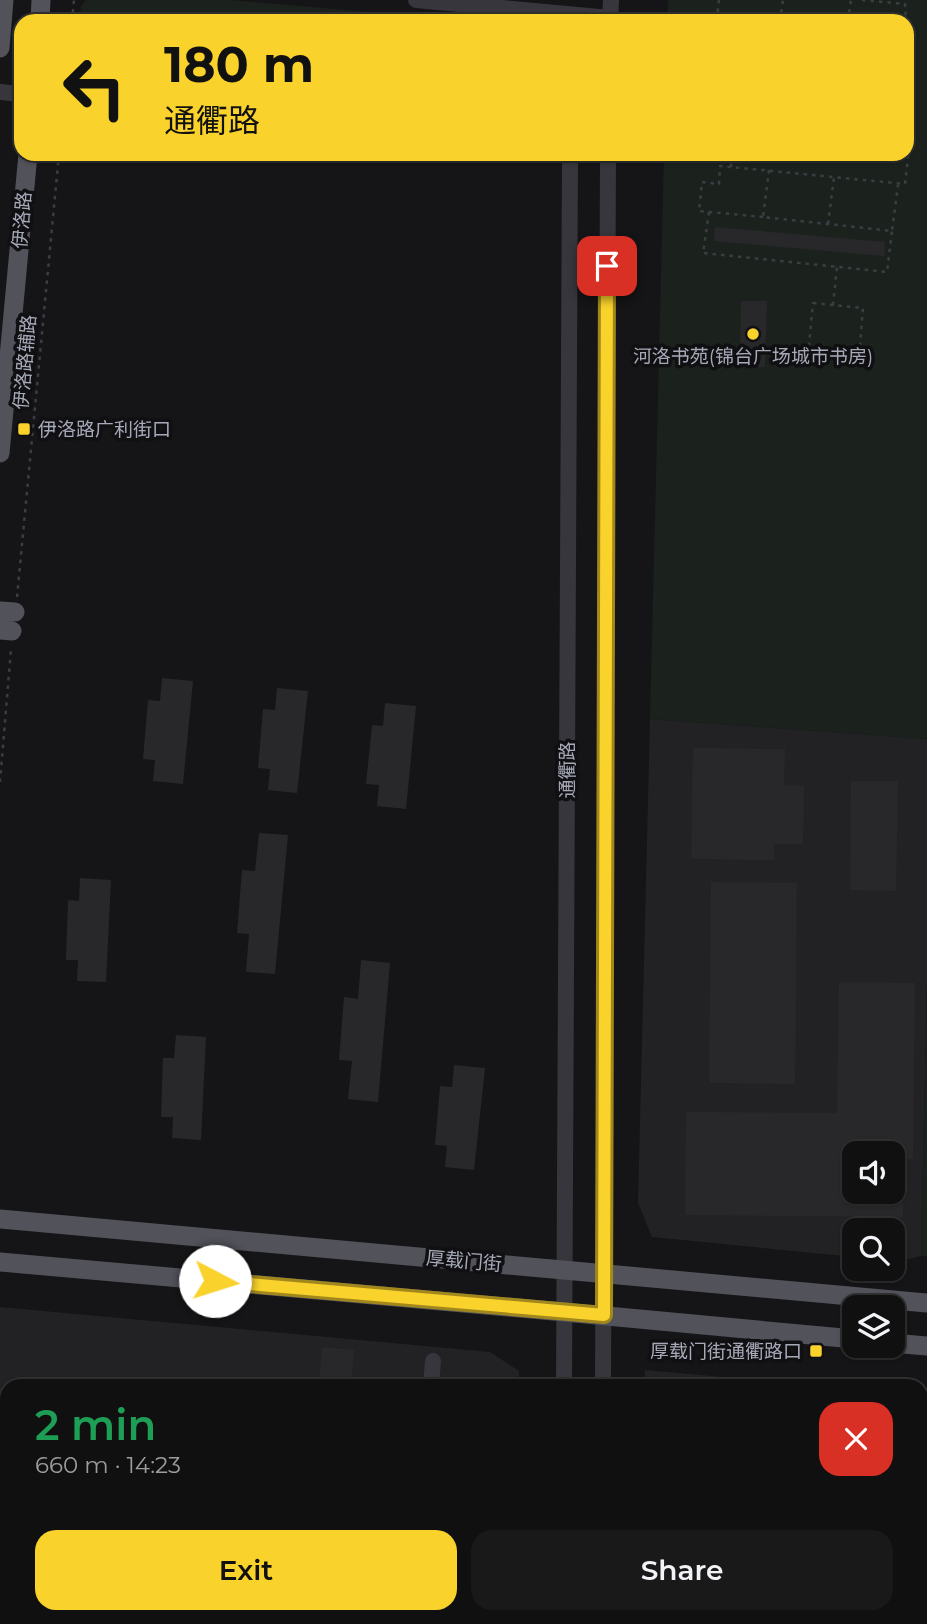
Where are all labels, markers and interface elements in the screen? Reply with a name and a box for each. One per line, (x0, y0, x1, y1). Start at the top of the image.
text: 180 m (164, 35, 314, 94)
icon: left (49, 42, 140, 133)
text: 通衢路 (164, 101, 260, 140)
street label: 伊洛路 (8, 191, 36, 249)
pin (577, 236, 637, 296)
icon: arrive (588, 247, 626, 285)
street label: 伊洛路辅路 (9, 314, 41, 410)
marker: 河洛书苑(锦台广场城市书房) (745, 326, 761, 342)
place label: 河洛书苑(锦台广场城市书房) (633, 345, 873, 368)
place label: 伊洛路广利街口 (38, 418, 171, 441)
marker: 伊洛路广利街口 (16, 421, 32, 437)
street label: 通衢路 (556, 741, 579, 799)
map controls (842, 1141, 905, 1358)
button: sound (842, 1141, 905, 1204)
button: search (842, 1218, 905, 1281)
position arrow (178, 1244, 252, 1318)
street label: 厚载门街 (425, 1246, 503, 1276)
button: layers (842, 1295, 905, 1358)
place label: 厚载门街通衢路口 (650, 1340, 802, 1363)
marker: 厚载门街通衢路口 (808, 1343, 824, 1359)
text: 2 min (35, 1399, 156, 1451)
button: close (819, 1402, 893, 1476)
text: 660 m · 14:23 (35, 1451, 181, 1479)
button: Exit (35, 1530, 457, 1610)
button: Share (471, 1530, 893, 1610)

